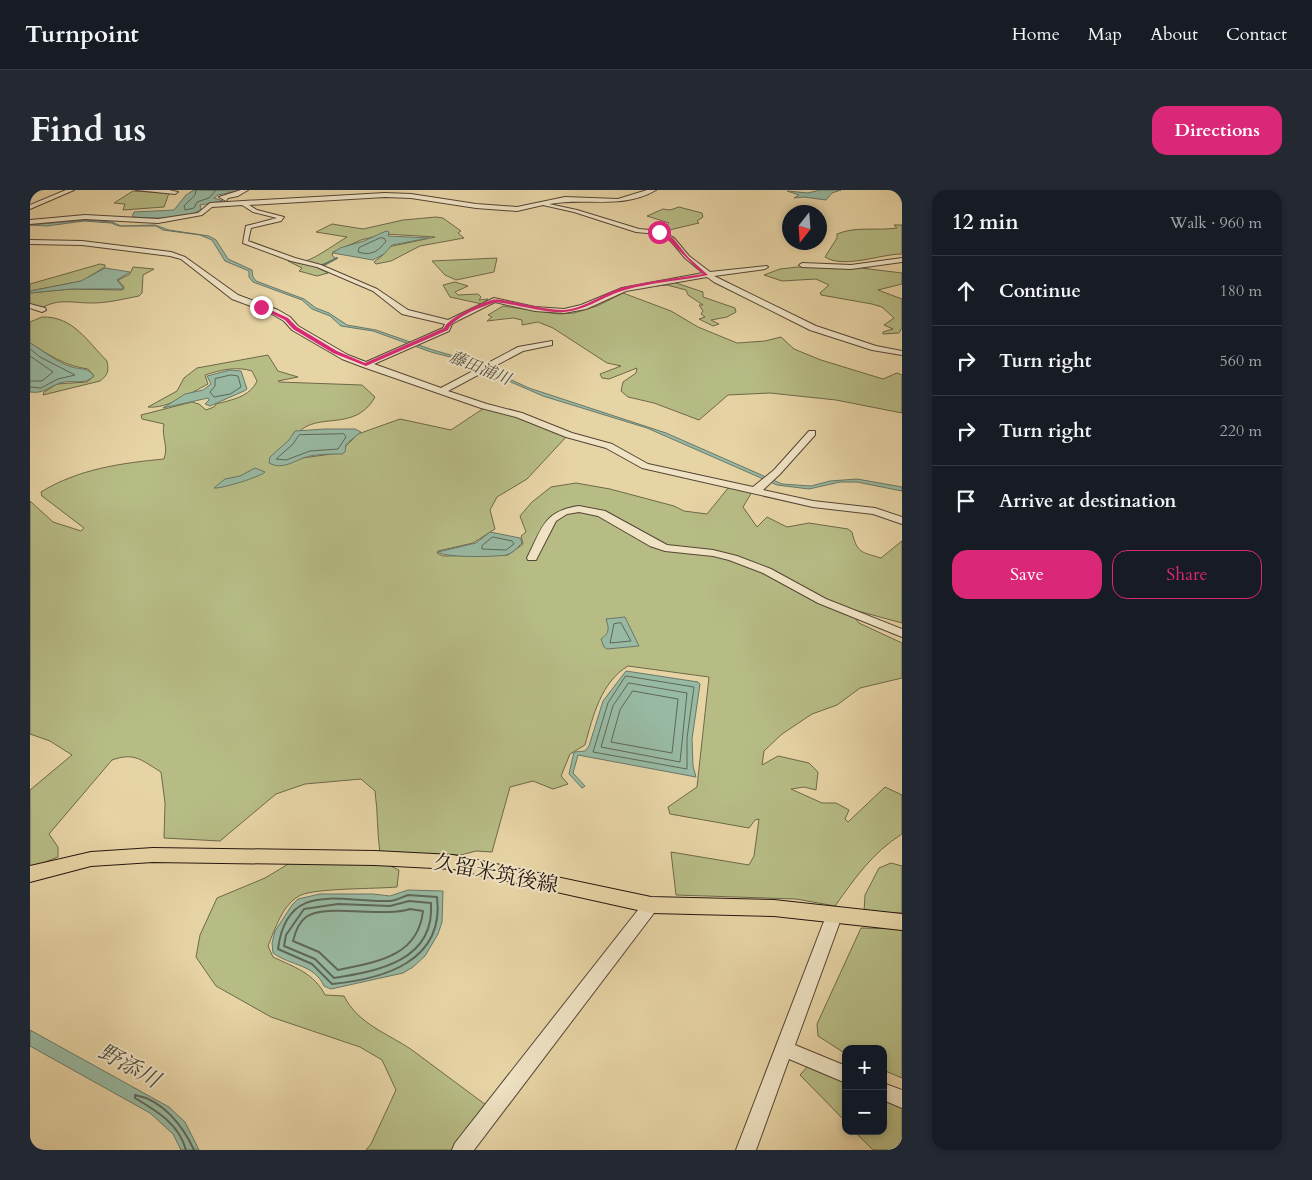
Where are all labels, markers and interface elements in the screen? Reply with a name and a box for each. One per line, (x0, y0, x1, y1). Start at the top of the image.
text: Turnpoint (25, 18, 139, 51)
text: Home (1012, 22, 1060, 47)
text: Map (1088, 22, 1122, 47)
text: About (1150, 22, 1198, 47)
text: Contact (1226, 22, 1287, 47)
text: Find us (30, 106, 146, 154)
button: Directions (1152, 106, 1282, 155)
north arrow (782, 205, 827, 250)
text: 12 min (952, 208, 1019, 237)
text: Walk · 960 m (1170, 212, 1262, 234)
route start (648, 221, 671, 244)
icon: ahead (952, 277, 980, 305)
text: Continue (999, 278, 1081, 304)
text: 180 m (1220, 280, 1262, 302)
route end (250, 296, 273, 319)
water label: 藤田浦川 (446, 346, 516, 391)
icon: right (952, 347, 980, 375)
text: Turn right (999, 348, 1091, 374)
text: 560 m (1220, 350, 1262, 372)
icon: right (952, 417, 980, 445)
text: Turn right (999, 418, 1091, 444)
text: 220 m (1220, 420, 1262, 442)
icon: arrive (952, 487, 980, 515)
text: Arrive at destination (999, 488, 1176, 514)
button: Save (952, 550, 1102, 599)
button: Share (1112, 550, 1262, 599)
street label: 久留米筑後線 (431, 848, 561, 900)
water label: 野添川 (93, 1037, 167, 1096)
map controls (842, 1045, 887, 1135)
button: + (842, 1045, 887, 1090)
button: − (842, 1090, 887, 1135)

